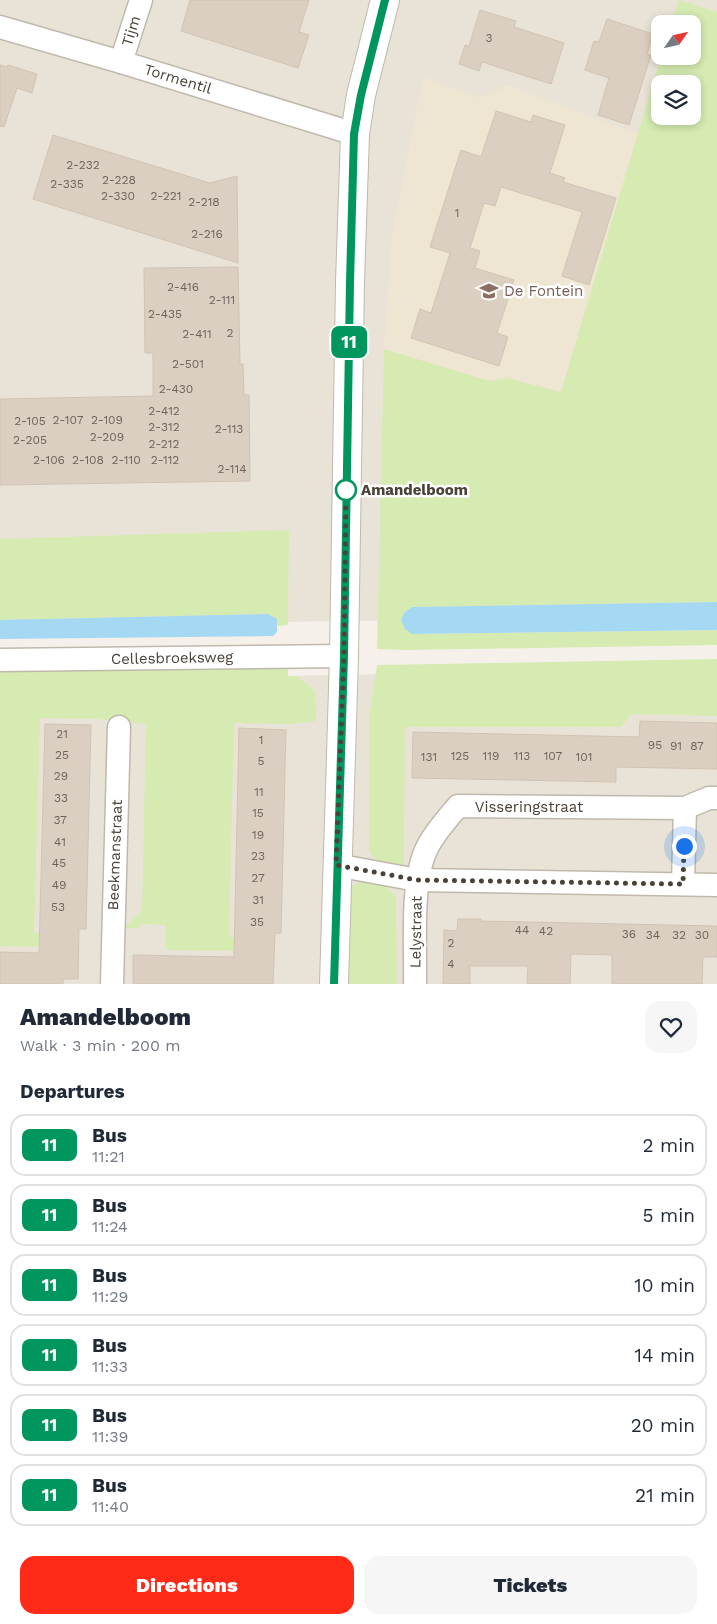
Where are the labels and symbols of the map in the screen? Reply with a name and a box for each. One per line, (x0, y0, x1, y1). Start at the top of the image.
street label: Tijm (118, 13, 144, 49)
north arrow (651, 15, 701, 65)
house number: 3 (486, 31, 493, 45)
street label: Tormentil (142, 60, 214, 98)
house number: 2-232 (66, 158, 100, 172)
house number: 2-228 (102, 173, 136, 187)
house number: 2-335 (50, 177, 84, 191)
house number: 2-330 (101, 189, 135, 203)
house number: 2-221 (150, 189, 182, 203)
house number: 2-218 (188, 195, 220, 209)
house number: 1 (455, 206, 459, 220)
house number: 2-216 (191, 227, 223, 241)
house number: 2-416 (167, 280, 199, 294)
school or university icon: De Fontein (478, 280, 500, 302)
place label: De Fontein (504, 282, 583, 300)
house number: 2-111 (209, 293, 235, 307)
house number: 2-435 (148, 307, 182, 321)
house number: 2 (227, 326, 234, 340)
line badge: 11 (326, 326, 372, 358)
house number: 2-411 (182, 327, 212, 341)
house number: 2-501 (172, 357, 204, 371)
house number: 2-430 (159, 382, 193, 396)
house number: 2-412 (148, 404, 180, 418)
house number: 2-107 (52, 413, 84, 427)
house number: 2-109 (91, 413, 123, 427)
house number: 2-105 (14, 414, 46, 428)
house number: 2-312 (148, 420, 180, 434)
house number: 2-113 (215, 422, 243, 436)
house number: 2-209 (90, 430, 124, 444)
house number: 2-205 (13, 433, 47, 447)
house number: 2-212 (148, 437, 180, 451)
house number: 2-106 (33, 453, 65, 467)
house number: 2-108 (72, 453, 104, 467)
house number: 2-110 (111, 453, 141, 467)
house number: 2-112 (151, 453, 179, 467)
house number: 2-114 (217, 462, 247, 476)
marker: Amandelboom (335, 479, 357, 501)
place label: Amandelboom (361, 481, 468, 499)
street label: Cellesbroeksweg (111, 648, 233, 668)
house number: 21 (56, 727, 68, 741)
house number: 1 (259, 733, 263, 747)
house number: 95 (648, 738, 662, 752)
house number: 91 (670, 739, 682, 753)
house number: 87 (690, 739, 704, 753)
house number: 25 (55, 748, 69, 762)
house number: 125 (451, 749, 469, 763)
house number: 119 (483, 749, 499, 763)
house number: 113 (514, 749, 530, 763)
house number: 107 (544, 749, 563, 763)
house number: 131 (421, 750, 437, 764)
house number: 101 (576, 750, 592, 764)
house number: 5 (258, 754, 265, 768)
house number: 29 (54, 769, 68, 783)
house number: 11 (254, 785, 264, 799)
house number: 33 (54, 791, 68, 805)
street label: Visseringstraat (475, 798, 584, 816)
street label: Beekmanstraat (104, 799, 126, 911)
house number: 15 (252, 806, 264, 820)
house number: 37 (53, 813, 67, 827)
house number: 19 (252, 828, 264, 842)
your location (672, 834, 697, 859)
house number: 41 (54, 835, 66, 849)
house number: 23 (251, 849, 265, 863)
house number: 45 (52, 856, 66, 870)
house number: 27 (251, 871, 265, 885)
house number: 49 (52, 878, 66, 892)
house number: 31 (252, 893, 264, 907)
street label: Lelystraat (406, 895, 426, 968)
house number: 53 (51, 900, 65, 914)
house number: 35 (250, 915, 264, 929)
house number: 44 (515, 923, 529, 937)
house number: 42 (539, 924, 553, 938)
house number: 36 (622, 927, 636, 941)
house number: 34 (646, 928, 660, 942)
house number: 32 (672, 928, 686, 942)
house number: 30 (695, 928, 709, 942)
house number: 2 (448, 936, 455, 950)
house number: 4 (447, 957, 455, 971)

